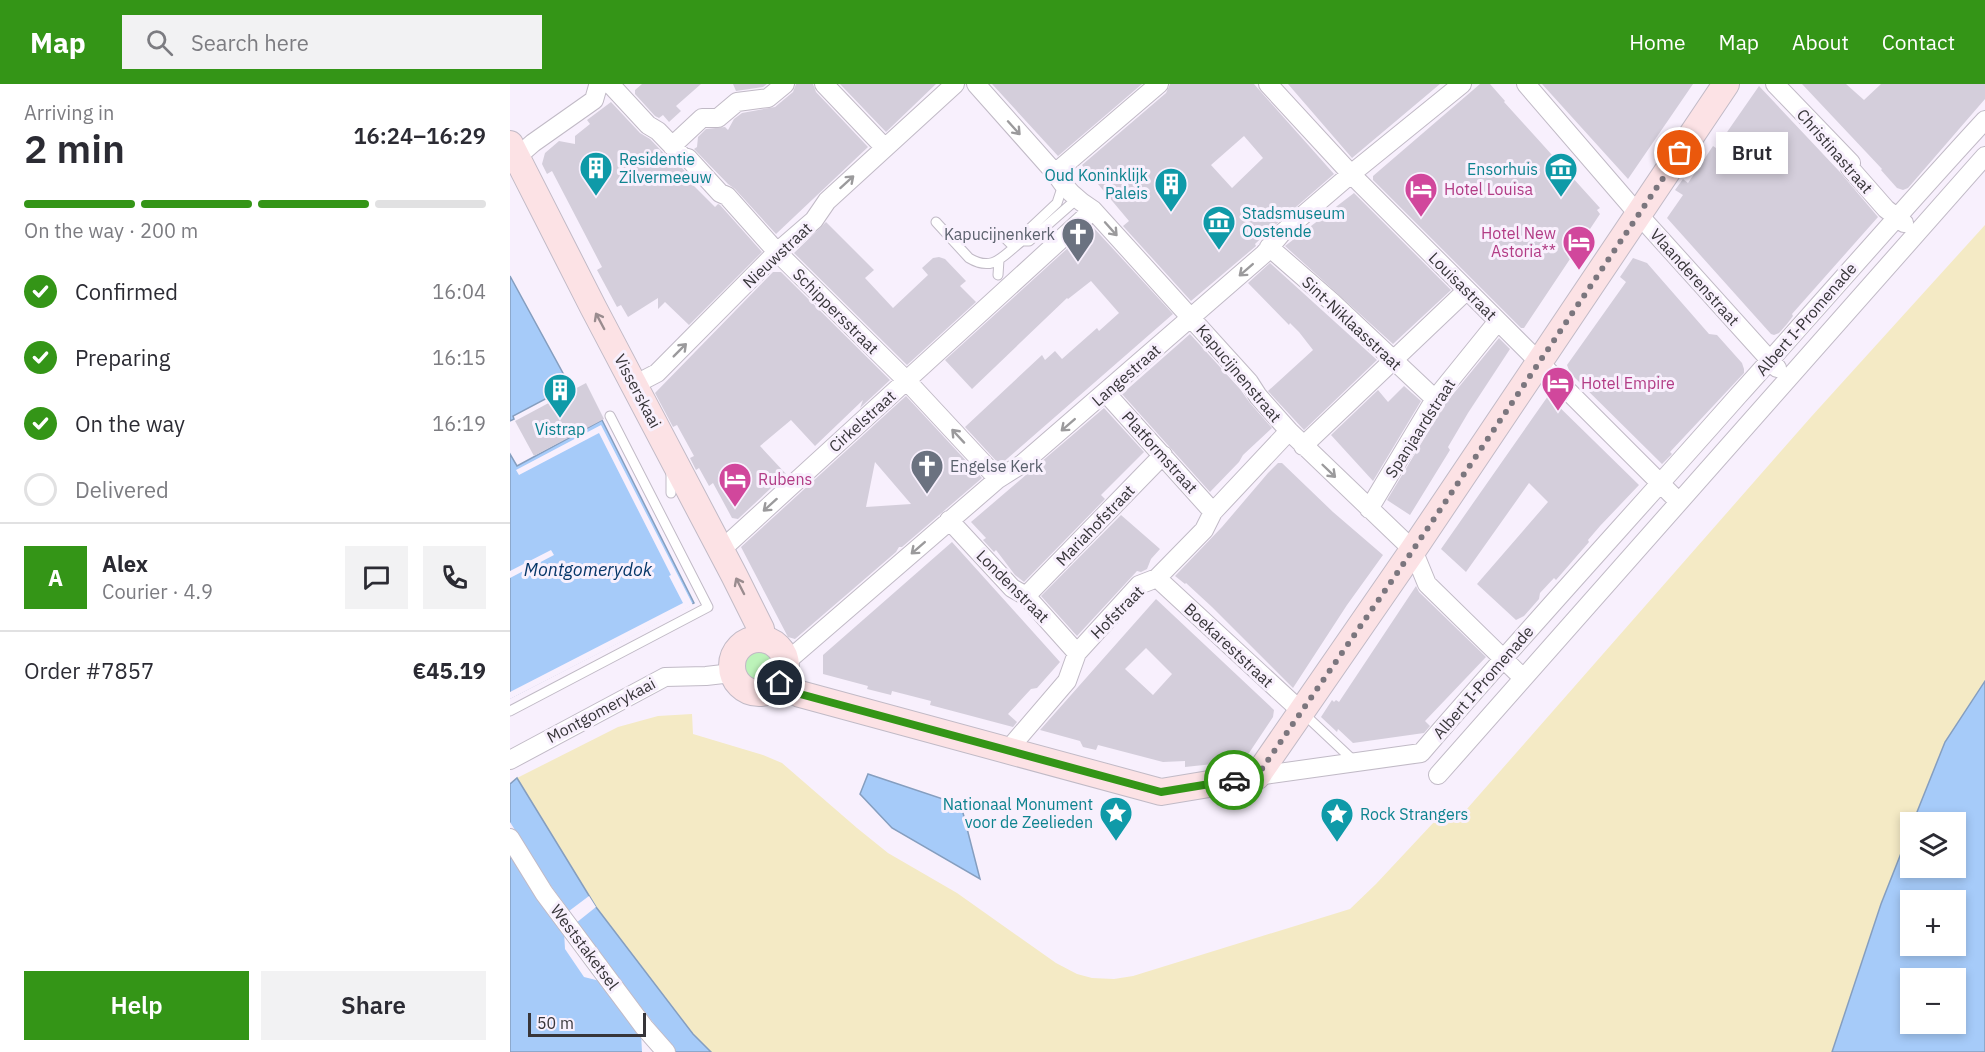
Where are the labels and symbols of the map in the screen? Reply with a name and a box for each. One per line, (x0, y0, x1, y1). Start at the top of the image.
street label: Christinastraat (1793, 105, 1877, 197)
one-way arrow (1007, 120, 1021, 135)
pin (1654, 127, 1705, 178)
callout: Brut (1716, 132, 1788, 174)
place label: Residentie Zilvermeeuw (619, 149, 712, 187)
building icon: Residentie Zilvermeeuw (578, 150, 614, 197)
museum icon: Ensorhuis (1543, 151, 1579, 198)
place label: Ensorhuis (1467, 159, 1538, 179)
place label: Oud Koninklijk Paleis (1044, 165, 1149, 203)
building icon: Oud Koninklijk Paleis (1153, 166, 1189, 213)
hotel icon: Hotel Louisa (1403, 171, 1439, 218)
one-way arrow (839, 176, 854, 190)
place label: Hotel Louisa (1444, 179, 1533, 199)
place label: Stadsmuseum Oostende (1242, 203, 1345, 241)
museum icon: Stadsmuseum Oostende (1201, 204, 1237, 251)
church icon: Kapucijnenkerk (1060, 216, 1096, 263)
street label: Nieuwstraat (738, 218, 816, 292)
one-way arrow (1104, 221, 1118, 236)
place label: Hotel New Astoria** (1481, 223, 1556, 261)
place label: Kapucijnenkerk (944, 224, 1056, 244)
hotel icon: Hotel New Astoria** (1561, 224, 1597, 271)
street label: Vlaanderenstraat (1646, 224, 1744, 330)
street label: Louisastraat (1425, 248, 1501, 324)
street label: Albert I-Promenade (1752, 258, 1861, 380)
one-way arrow (1239, 263, 1254, 277)
street label: Schippersstraat (789, 264, 883, 358)
street label: Sint-Niklaasstraat (1298, 272, 1406, 374)
one-way arrow (594, 312, 605, 330)
street label: Kapucijnenstraat (1192, 320, 1286, 426)
street label: Langestraat (1088, 340, 1164, 410)
one-way arrow (673, 342, 688, 357)
street label: Visserskaai (610, 350, 666, 432)
hotel icon: Hotel Empire (1540, 365, 1576, 412)
building icon: Vistrap (542, 372, 578, 419)
place label: Hotel Empire (1581, 373, 1675, 393)
street label: Spanjaardstraat (1381, 375, 1459, 481)
street label: Cirkelstraat (824, 386, 900, 456)
street label: Platformstraat (1118, 407, 1202, 497)
one-way arrow (1061, 418, 1076, 432)
place label: Vistrap (535, 419, 585, 439)
one-way arrow (951, 429, 965, 444)
church icon: Engelse Kerk (909, 448, 945, 495)
place label: Engelse Kerk (950, 456, 1044, 476)
hotel icon: Rubens (717, 461, 753, 508)
one-way arrow (1321, 463, 1336, 478)
place label: Rubens (758, 469, 812, 489)
street label: Mariahofstraat (1051, 480, 1139, 570)
one-way arrow (763, 498, 778, 512)
one-way arrow (911, 541, 926, 555)
street label: Londenstraat (972, 545, 1054, 627)
water label: Montgomerydok (524, 558, 653, 581)
one-way arrow (734, 578, 746, 595)
street label: Hofstraat (1086, 581, 1148, 643)
street label: Boekareststraat (1180, 599, 1278, 691)
street label: Albert I-Promenade (1429, 621, 1538, 743)
pin (754, 657, 805, 708)
street label: Montgomerykaai (543, 673, 659, 747)
courier (1204, 750, 1264, 810)
place label: Nationaal Monument voor de Zeelieden (943, 794, 1093, 832)
place icon: Nationaal Monument voor de Zeelieden (1098, 795, 1134, 842)
place icon: Rock Strangers (1319, 796, 1355, 843)
place label: Rock Strangers (1360, 804, 1468, 824)
street label: Weststaketsel (546, 900, 624, 994)
scale bar (528, 1010, 646, 1038)

